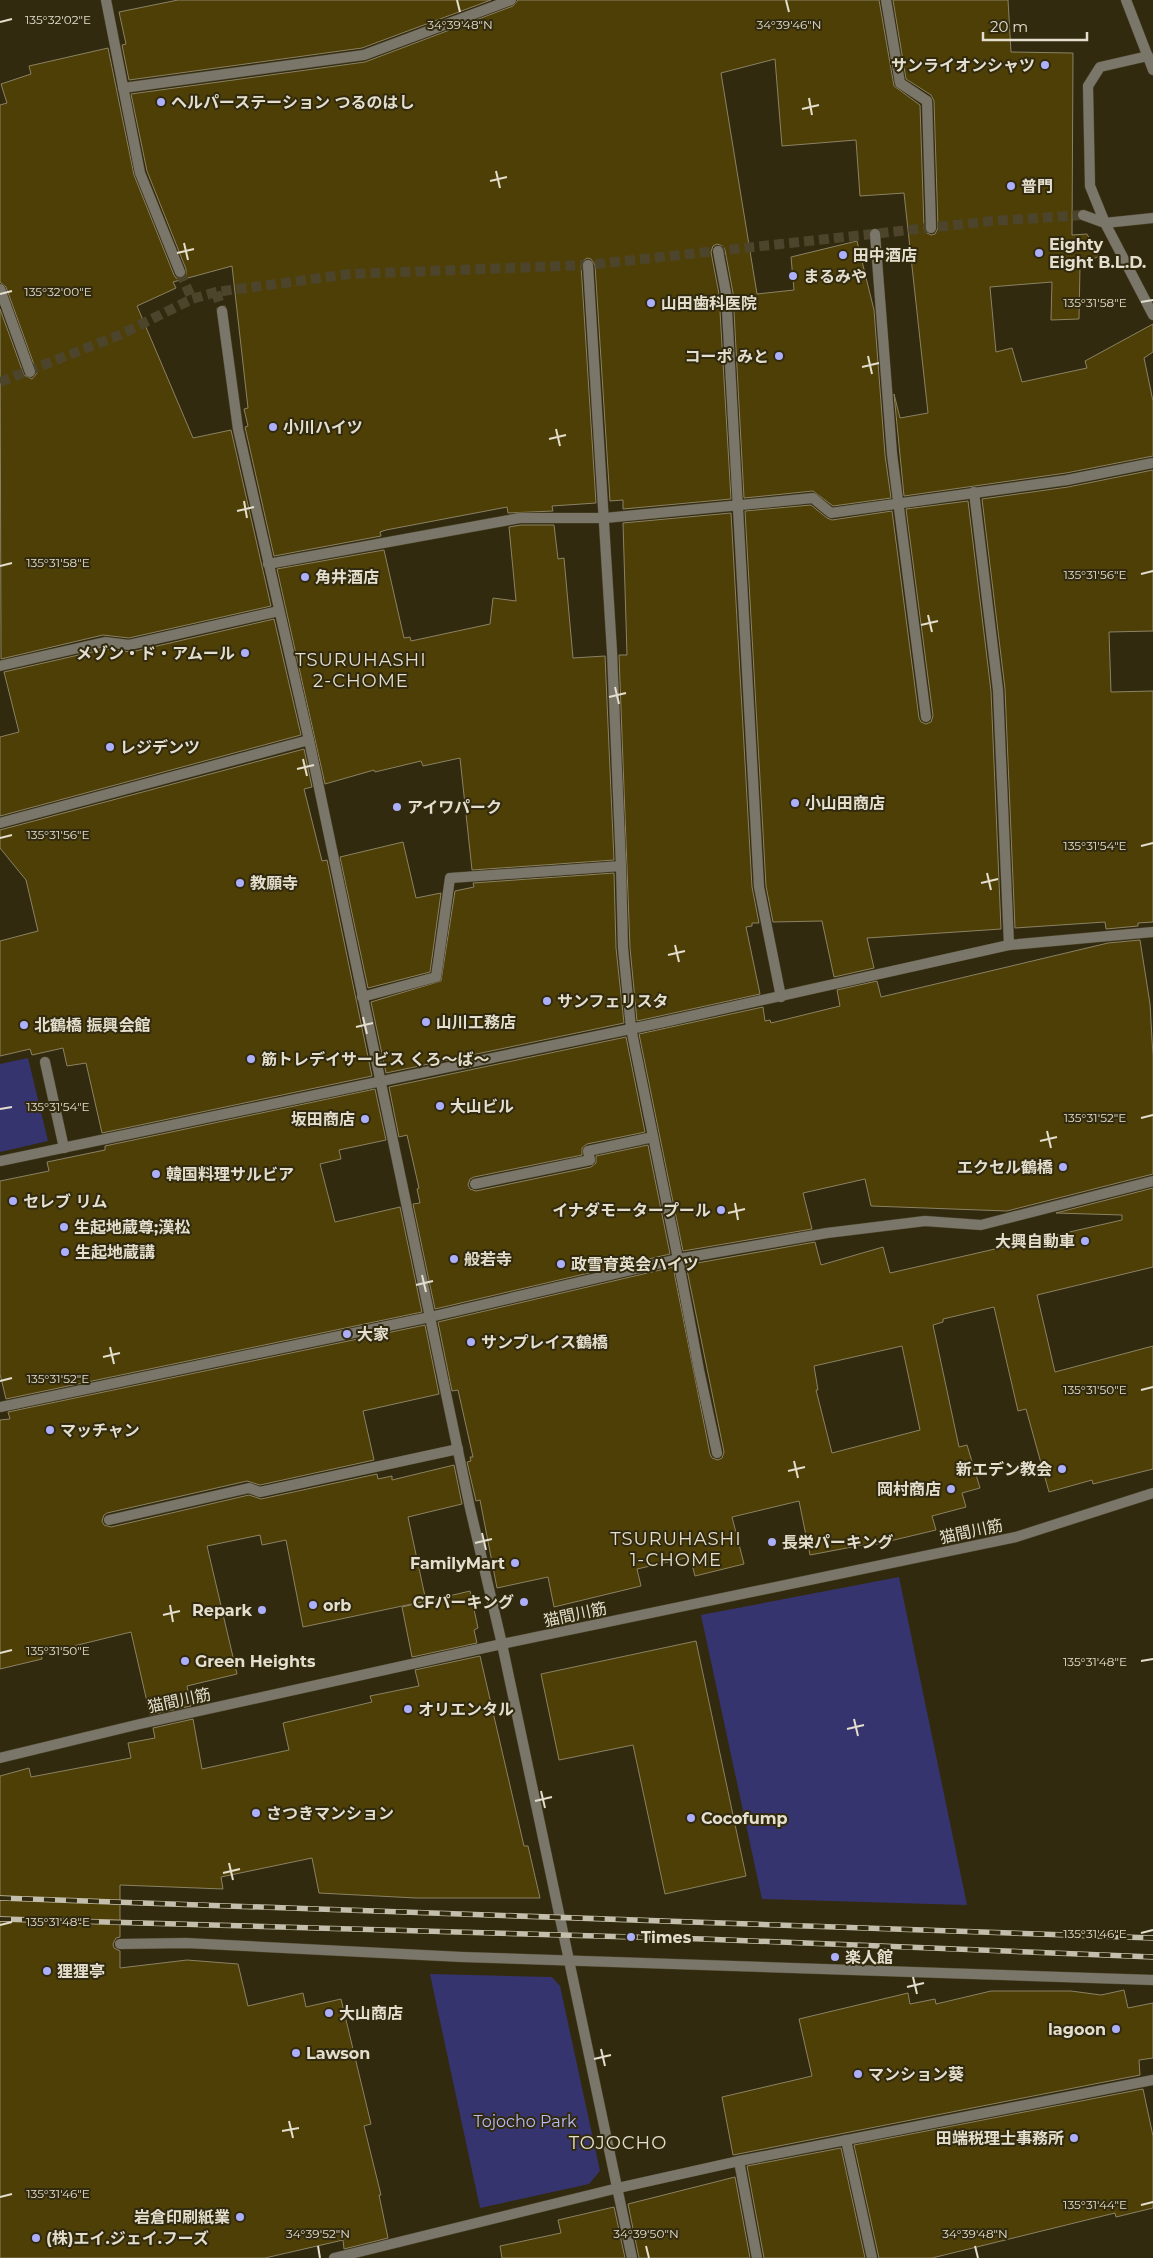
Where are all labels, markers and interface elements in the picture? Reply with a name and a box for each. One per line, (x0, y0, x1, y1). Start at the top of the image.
scale bar (983, 10, 1087, 42)
text: 135°32'02"E (25, 12, 91, 27)
text: 34°39'48"N (427, 17, 493, 32)
text: 34°39'46"N (756, 17, 822, 32)
text: 20 m (990, 17, 1028, 36)
place label: サンライオンシャツ (891, 56, 1035, 75)
marker: サンライオンシャツ (1039, 59, 1051, 71)
place label: ヘルパーステーション つるのはし (171, 93, 414, 112)
marker: ヘルパーステーション つるのはし (155, 96, 167, 108)
place label: 普門 (1021, 177, 1053, 196)
marker: 普門 (1005, 180, 1017, 192)
place label: Eighty Eight B.L.D. (1049, 235, 1146, 272)
place label: 田中酒店 (853, 246, 917, 265)
marker: Eighty Eight B.L.D. (1033, 247, 1045, 259)
marker: 田中酒店 (837, 249, 849, 261)
place label: まるみや (803, 267, 867, 286)
marker: まるみや (787, 270, 799, 282)
text: 135°32'00"E (24, 284, 92, 299)
place label: 山田歯科医院 (661, 294, 757, 313)
text: 135°31'58"E (1063, 295, 1127, 310)
marker: 山田歯科医院 (645, 297, 657, 309)
place label: コーポ みと (684, 347, 769, 366)
marker: コーポ みと (773, 350, 785, 362)
place label: 小川ハイツ (283, 418, 363, 437)
marker: 小川ハイツ (267, 421, 279, 433)
text: 135°31'58"E (26, 555, 90, 570)
text: 135°31'56"E (1064, 567, 1126, 582)
place label: 角井酒店 (315, 568, 379, 587)
marker: 角井酒店 (299, 571, 311, 583)
place label: メゾン・ド・アムール (76, 644, 235, 663)
marker: メゾン・ド・アムール (239, 647, 251, 659)
district label: TSURUHASHI 2-CHOME (295, 649, 427, 692)
place label: レジデンツ (120, 738, 200, 757)
marker: レジデンツ (104, 741, 116, 753)
place label: 小山田商店 (805, 794, 885, 813)
marker: 小山田商店 (789, 797, 801, 809)
place label: アイワパーク (407, 798, 502, 817)
marker: アイワパーク (391, 801, 403, 813)
text: 135°31'56"E (27, 827, 89, 842)
text: 135°31'54"E (1063, 838, 1127, 853)
place label: 教願寺 (250, 874, 298, 893)
marker: 教願寺 (234, 877, 246, 889)
place label: サンフェリスタ (557, 992, 669, 1011)
marker: サンフェリスタ (541, 995, 553, 1007)
place label: 山川工務店 (436, 1013, 516, 1032)
place label: 北鶴橋 振興会館 (34, 1016, 151, 1035)
marker: 山川工務店 (420, 1016, 432, 1028)
marker: 北鶴橋 振興会館 (18, 1019, 30, 1031)
place label: 筋トレデイサービス くろ〜ば〜 (261, 1050, 490, 1069)
marker: 筋トレデイサービス くろ〜ば〜 (245, 1053, 257, 1065)
place label: 大山ビル (450, 1097, 514, 1116)
text: 135°31'54"E (26, 1099, 90, 1114)
marker: 大山ビル (434, 1100, 446, 1112)
place label: 坂田商店 (291, 1110, 355, 1129)
text: 135°31'52"E (1064, 1110, 1126, 1125)
marker: 坂田商店 (359, 1113, 371, 1125)
place label: エクセル鶴橋 (957, 1158, 1053, 1177)
marker: エクセル鶴橋 (1057, 1161, 1069, 1173)
place label: 韓国料理サルビア (166, 1165, 294, 1184)
marker: 韓国料理サルビア (150, 1168, 162, 1180)
place label: セレブ リム (23, 1192, 108, 1211)
marker: セレブ リム (7, 1195, 19, 1207)
place label: イナダモータープール (552, 1201, 711, 1220)
marker: イナダモータープール (715, 1204, 727, 1216)
place label: 生起地蔵尊;漢松 (74, 1218, 190, 1237)
marker: 生起地蔵尊;漢松 (58, 1221, 70, 1233)
place label: 大興自動車 (995, 1232, 1075, 1251)
marker: 大興自動車 (1079, 1235, 1091, 1247)
place label: 生起地蔵講 (75, 1243, 155, 1262)
marker: 生起地蔵講 (59, 1246, 71, 1258)
place label: 般若寺 (464, 1250, 512, 1269)
marker: 般若寺 (448, 1253, 460, 1265)
place label: 政雪育英会ハイツ (571, 1255, 699, 1274)
marker: 政雪育英会ハイツ (555, 1258, 567, 1270)
place label: 大家 (357, 1325, 389, 1344)
marker: 大家 (341, 1328, 353, 1340)
place label: サンプレイス鶴橋 (481, 1333, 608, 1352)
marker: サンプレイス鶴橋 (465, 1336, 477, 1348)
text: 135°31'52"E (27, 1371, 89, 1386)
text: 135°31'50"E (1063, 1382, 1127, 1397)
place label: マッチャン (60, 1421, 140, 1440)
marker: マッチャン (44, 1424, 56, 1436)
place label: 新エデン教会 (956, 1460, 1052, 1479)
marker: 新エデン教会 (1056, 1463, 1068, 1475)
place label: 岡村商店 (877, 1480, 941, 1499)
marker: 岡村商店 (945, 1483, 957, 1495)
street label: 猫間川筋 (938, 1516, 1004, 1547)
district label: TSURUHASHI 1-CHOME (610, 1528, 742, 1571)
place label: 長栄パーキング (782, 1533, 894, 1552)
marker: 長栄パーキング (766, 1536, 778, 1548)
place label: FamilyMart (410, 1554, 505, 1573)
marker: FamilyMart (509, 1557, 521, 1569)
place label: CFパーキング (413, 1593, 514, 1612)
place label: orb (323, 1596, 351, 1615)
marker: CFパーキング (518, 1596, 530, 1608)
marker: orb (307, 1599, 319, 1611)
street label: 猫間川筋 (542, 1599, 608, 1630)
place label: Repark (192, 1601, 253, 1620)
marker: Repark (256, 1604, 268, 1616)
text: 135°31'50"E (26, 1643, 90, 1658)
place label: Green Heights (195, 1652, 316, 1671)
text: 135°31'48"E (1063, 1654, 1127, 1669)
marker: Green Heights (179, 1655, 191, 1667)
street label: 猫間川筋 (146, 1685, 212, 1716)
place label: オリエンタル (418, 1700, 514, 1719)
marker: オリエンタル (402, 1703, 414, 1715)
place label: さつきマンション (266, 1804, 394, 1823)
marker: さつきマンション (250, 1807, 262, 1819)
place label: Cocofump (701, 1809, 788, 1828)
marker: Cocofump (685, 1812, 697, 1824)
text: 135°31'48"E (26, 1914, 90, 1929)
text: 135°31'46"E (1063, 1926, 1127, 1941)
place label: Times (641, 1928, 692, 1947)
marker: Times (625, 1931, 637, 1943)
place label: 楽人館 (845, 1948, 893, 1967)
marker: 楽人館 (829, 1951, 841, 1963)
place label: 狸狸亭 (57, 1962, 105, 1981)
marker: 狸狸亭 (41, 1965, 53, 1977)
place label: 大山商店 (339, 2004, 403, 2023)
marker: 大山商店 (323, 2007, 335, 2019)
place label: lagoon (1048, 2020, 1106, 2039)
marker: lagoon (1110, 2023, 1122, 2035)
place label: Lawson (306, 2044, 370, 2063)
marker: Lawson (290, 2047, 302, 2059)
place label: マンション葵 (868, 2065, 964, 2084)
marker: マンション葵 (852, 2068, 864, 2080)
park label: Tojocho Park (473, 2112, 577, 2131)
place label: 田端税理士事務所 (936, 2129, 1064, 2148)
district label: TOJOCHO (569, 2132, 667, 2154)
marker: 田端税理士事務所 (1068, 2132, 1080, 2144)
text: 135°31'46"E (26, 2186, 90, 2201)
text: 135°31'44"E (1063, 2197, 1127, 2212)
place label: 岩倉印刷紙業 (134, 2208, 230, 2227)
marker: 岩倉印刷紙業 (234, 2211, 246, 2223)
text: 34°39'52"N (286, 2226, 350, 2241)
text: 34°39'50"N (613, 2226, 679, 2241)
text: 34°39'48"N (942, 2226, 1008, 2241)
place label: (株)エイ.ジェイ.フーズ (46, 2229, 209, 2248)
marker: (株)エイ.ジェイ.フーズ (30, 2232, 42, 2244)

